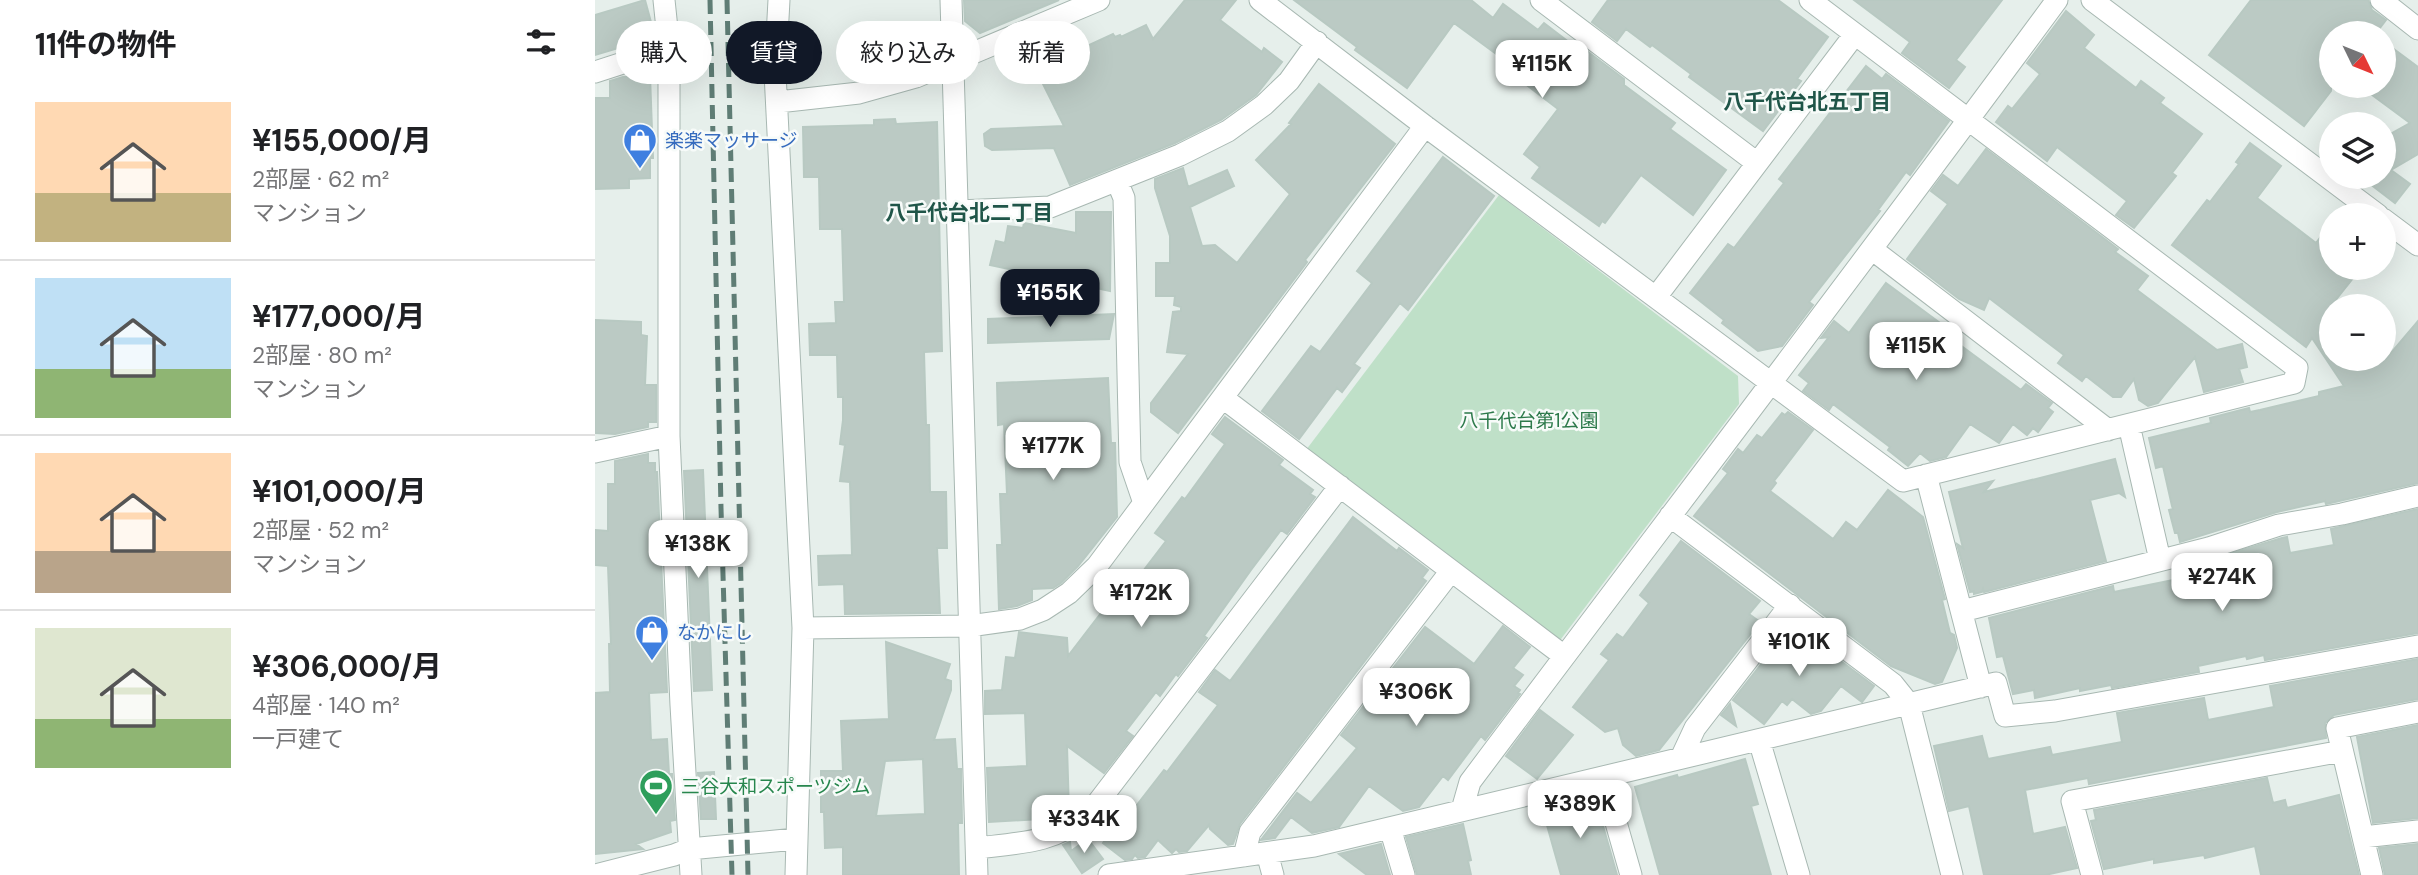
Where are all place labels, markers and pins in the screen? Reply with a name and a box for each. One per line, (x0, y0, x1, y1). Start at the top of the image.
pin: ¥115K (1493, 41, 1591, 100)
shop icon: 楽楽マッサージ (621, 121, 659, 170)
place label: 楽楽マッサージ (665, 128, 798, 153)
pin: ¥155K (1001, 270, 1099, 329)
pin: ¥115K (1867, 322, 1965, 382)
pin: ¥177K (1004, 422, 1102, 482)
pin: ¥138K (649, 520, 747, 580)
pin: ¥274K (2173, 554, 2271, 613)
pin: ¥172K (1092, 570, 1190, 629)
shop icon: なかにし (633, 613, 671, 662)
pin: ¥101K (1750, 618, 1848, 678)
place label: なかにし (677, 620, 753, 645)
pin: ¥306K (1367, 668, 1465, 728)
sports icon: 三谷大和スポーツジム (637, 767, 675, 816)
place label: 三谷大和スポーツジム (681, 774, 871, 799)
pin: ¥389K (1531, 780, 1629, 840)
pin: ¥334K (1035, 796, 1133, 855)

